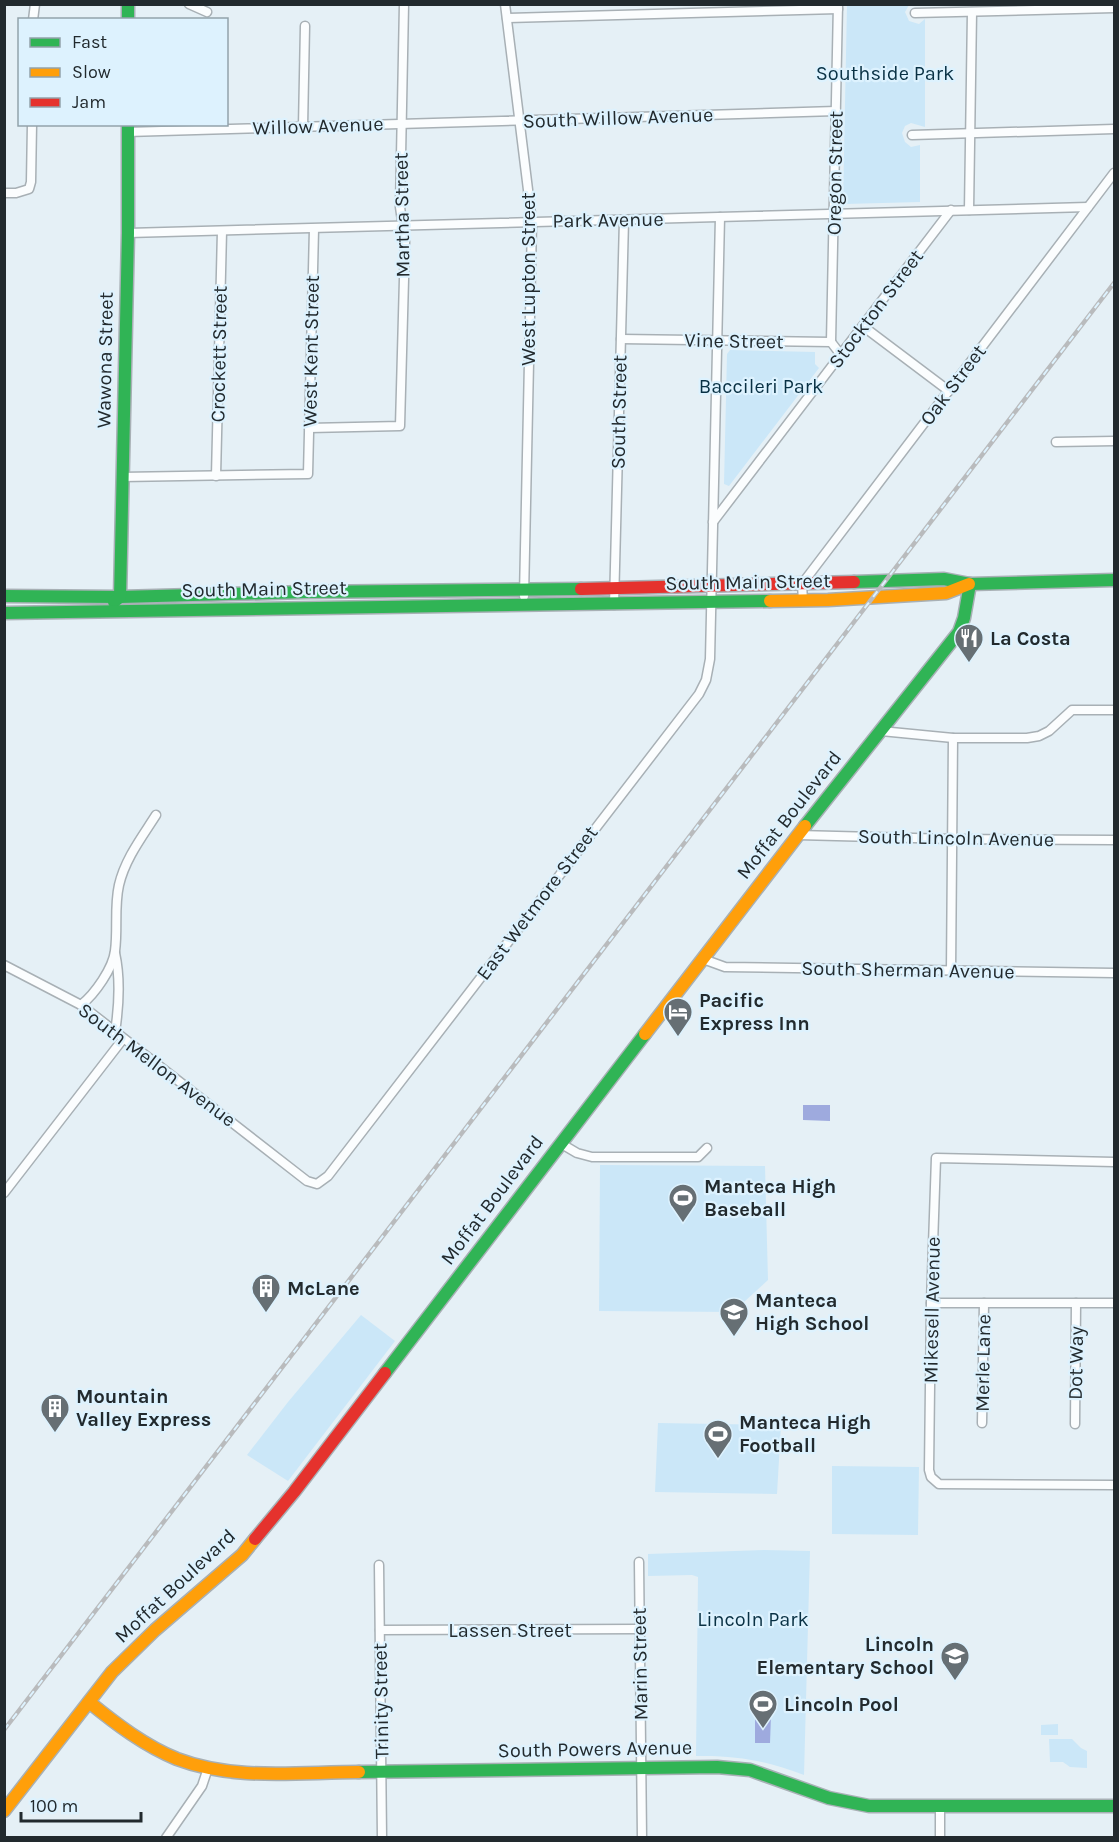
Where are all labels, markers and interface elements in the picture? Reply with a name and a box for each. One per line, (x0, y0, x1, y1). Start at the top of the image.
legend (18, 18, 228, 126)
text: Fast (72, 31, 107, 53)
text: Slow (72, 61, 111, 83)
park label: Southside Park (816, 62, 954, 85)
text: Jam (72, 91, 106, 113)
street label: South Willow Avenue (522, 103, 714, 133)
street label: Oregon Street (822, 110, 848, 235)
street label: Willow Avenue (252, 112, 384, 140)
street label: Martha Street (389, 152, 415, 278)
street label: West Lupton Street (517, 192, 540, 366)
street label: Park Avenue (552, 208, 664, 232)
street label: Stockton Street (824, 245, 928, 373)
street label: West Kent Street (298, 274, 324, 427)
street label: Crockett Street (206, 285, 232, 423)
street label: Wawona Street (92, 291, 118, 428)
street label: Vine Street (684, 329, 784, 353)
street label: Oak Street (915, 340, 991, 430)
street label: South Street (607, 354, 632, 469)
park label: Baccileri Park (699, 375, 823, 398)
street label: South Main Street (665, 569, 831, 595)
street label: South Main Street (181, 576, 347, 602)
restaurant icon: La Costa (953, 622, 985, 664)
place label: La Costa (990, 627, 1071, 650)
street label: Moffat Boulevard (732, 746, 846, 884)
street label: East Wetmore Street (472, 821, 603, 985)
street label: South Lincoln Avenue (858, 825, 1054, 851)
street label: South Sherman Avenue (801, 957, 1015, 983)
place label: Pacific Express Inn (699, 989, 810, 1035)
hotel icon: Pacific Express Inn (662, 996, 694, 1038)
street label: South Mellon Avenue (74, 998, 240, 1132)
street label: Moffat Boulevard (436, 1131, 548, 1269)
place label: Manteca High Baseball (704, 1175, 836, 1221)
sports icon: Manteca High Baseball (667, 1182, 699, 1224)
street label: Mikesell Avenue (919, 1236, 945, 1384)
building icon: McLane (250, 1272, 282, 1314)
place label: McLane (287, 1277, 360, 1300)
place label: Manteca High School (755, 1289, 869, 1335)
school or university icon: Manteca High School (718, 1296, 750, 1338)
street label: Merle Lane (971, 1314, 995, 1412)
street label: Dot Way (1064, 1326, 1088, 1400)
place label: Mountain Valley Express (76, 1385, 211, 1431)
building icon: Mountain Valley Express (39, 1392, 71, 1434)
place label: Manteca High Football (739, 1411, 871, 1457)
sports icon: Manteca High Football (702, 1418, 734, 1460)
street label: Moffat Boulevard (110, 1524, 240, 1648)
street label: Marin Street (628, 1607, 652, 1721)
park label: Lincoln Park (697, 1608, 809, 1631)
street label: Lassen Street (448, 1619, 572, 1642)
place label: Lincoln Elementary School (756, 1633, 934, 1679)
school or university icon: Lincoln Elementary School (939, 1640, 971, 1682)
street label: Trinity Street (368, 1642, 394, 1759)
sports icon: Lincoln Pool (747, 1688, 779, 1730)
place label: Lincoln Pool (784, 1693, 899, 1716)
street label: South Powers Avenue (498, 1736, 692, 1762)
scale bar (21, 1785, 141, 1823)
text: 100 m (30, 1795, 78, 1817)

